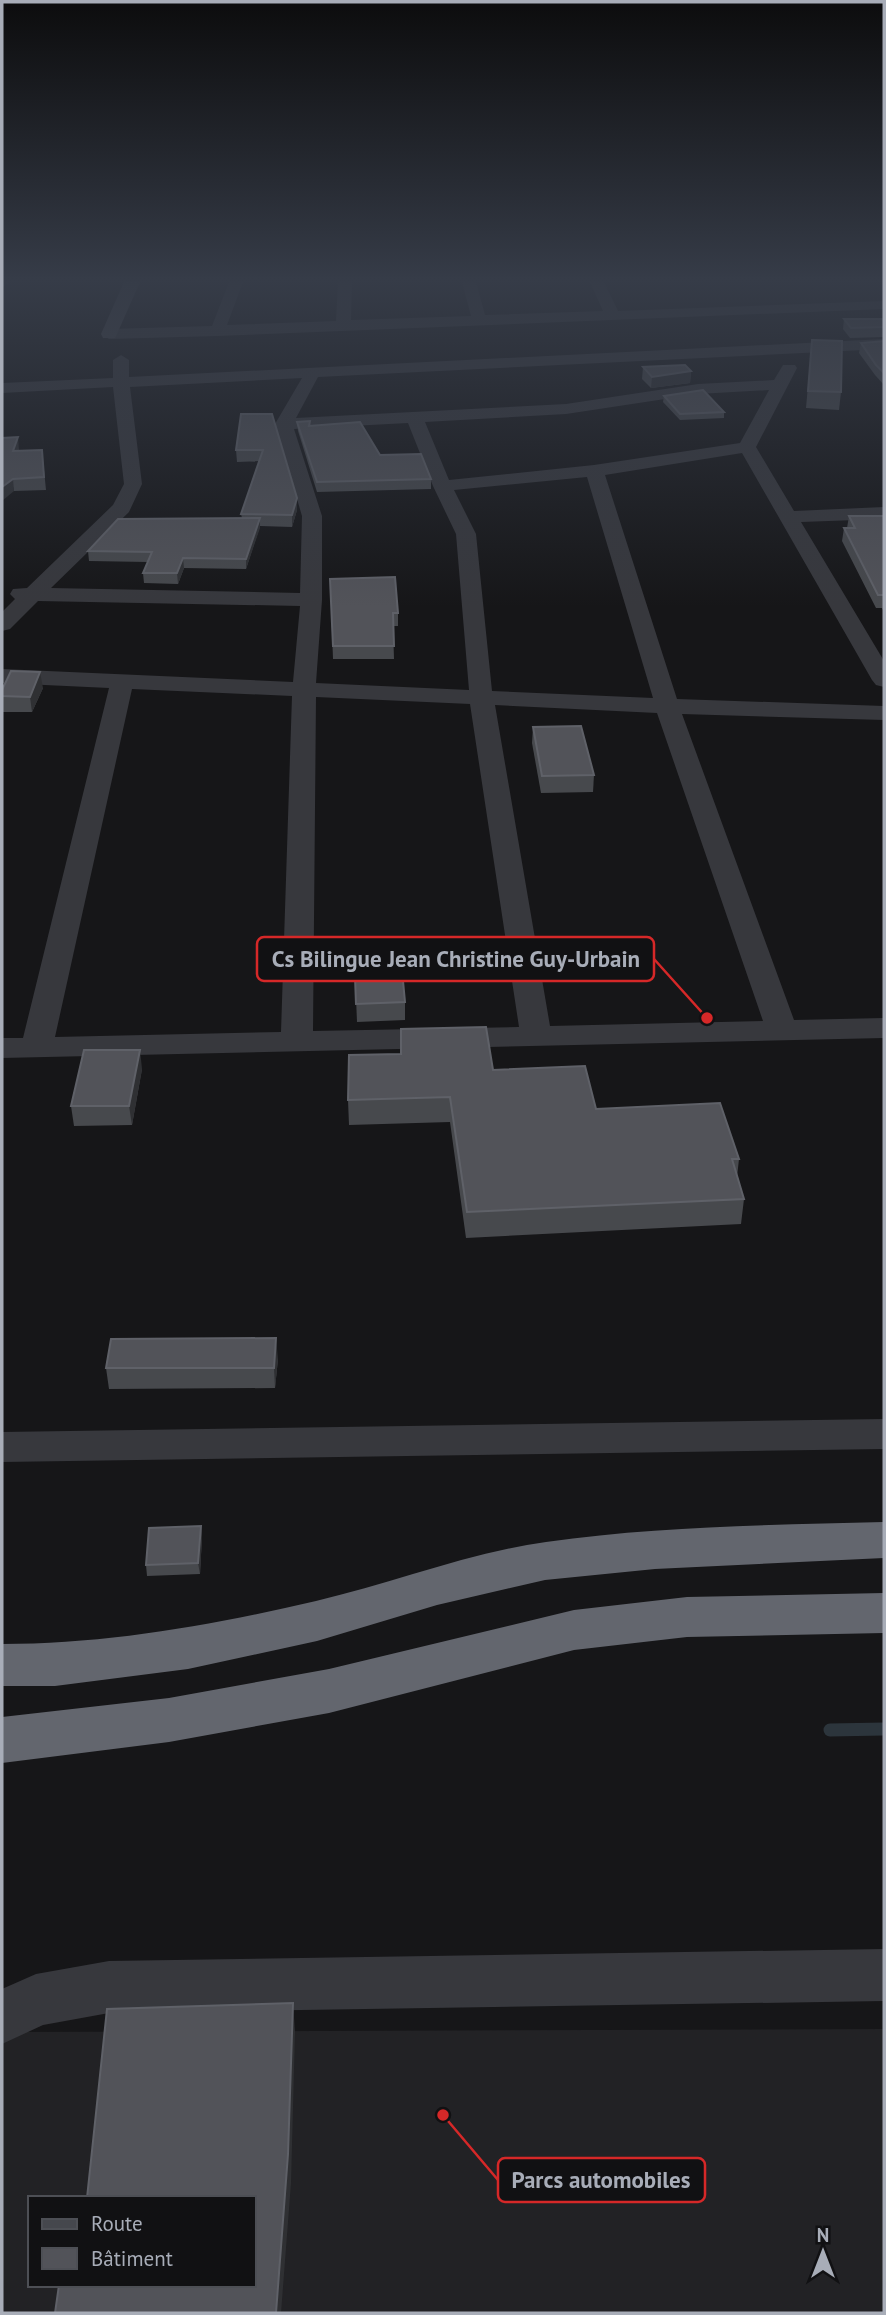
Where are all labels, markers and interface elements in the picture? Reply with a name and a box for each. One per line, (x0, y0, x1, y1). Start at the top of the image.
callout: Cs Bilingue Jean Christine Guy-Urbain (257, 937, 654, 981)
text: Cs Bilingue Jean Christine Guy-Urbain (272, 944, 640, 973)
callout: Parcs automobiles (498, 2158, 705, 2202)
text: Parcs automobiles (511, 2165, 691, 2194)
legend (28, 2196, 256, 2287)
text: Route (91, 2210, 143, 2237)
north arrow (788, 2217, 858, 2287)
text: N (817, 2223, 829, 2247)
text: Bâtiment (91, 2245, 173, 2272)

